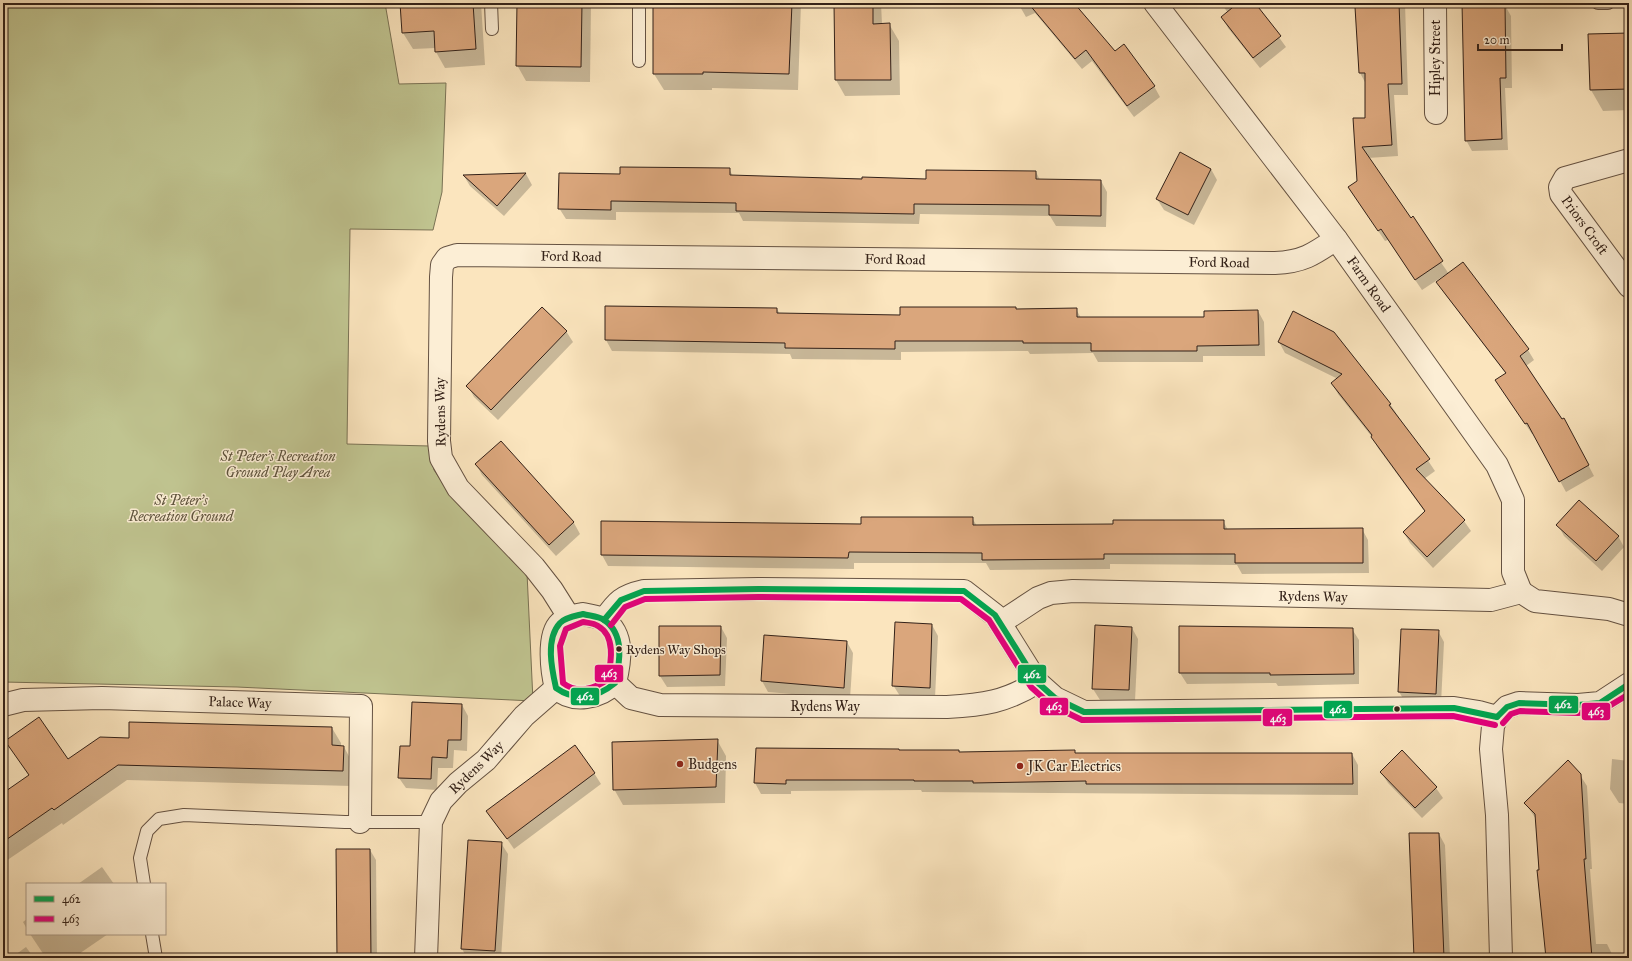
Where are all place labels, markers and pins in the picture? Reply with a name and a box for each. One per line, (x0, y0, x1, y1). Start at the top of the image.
place label: Rydens Way Shops (626, 642, 726, 658)
marker: Rydens Way Shops (614, 644, 624, 654)
unlabelled marker (1392, 704, 1402, 714)
place label: Budgens (688, 756, 737, 773)
place label: JK Car Electrics (1026, 758, 1121, 776)
marker: Budgens (675, 759, 685, 769)
marker: JK Car Electrics (1015, 761, 1025, 771)

